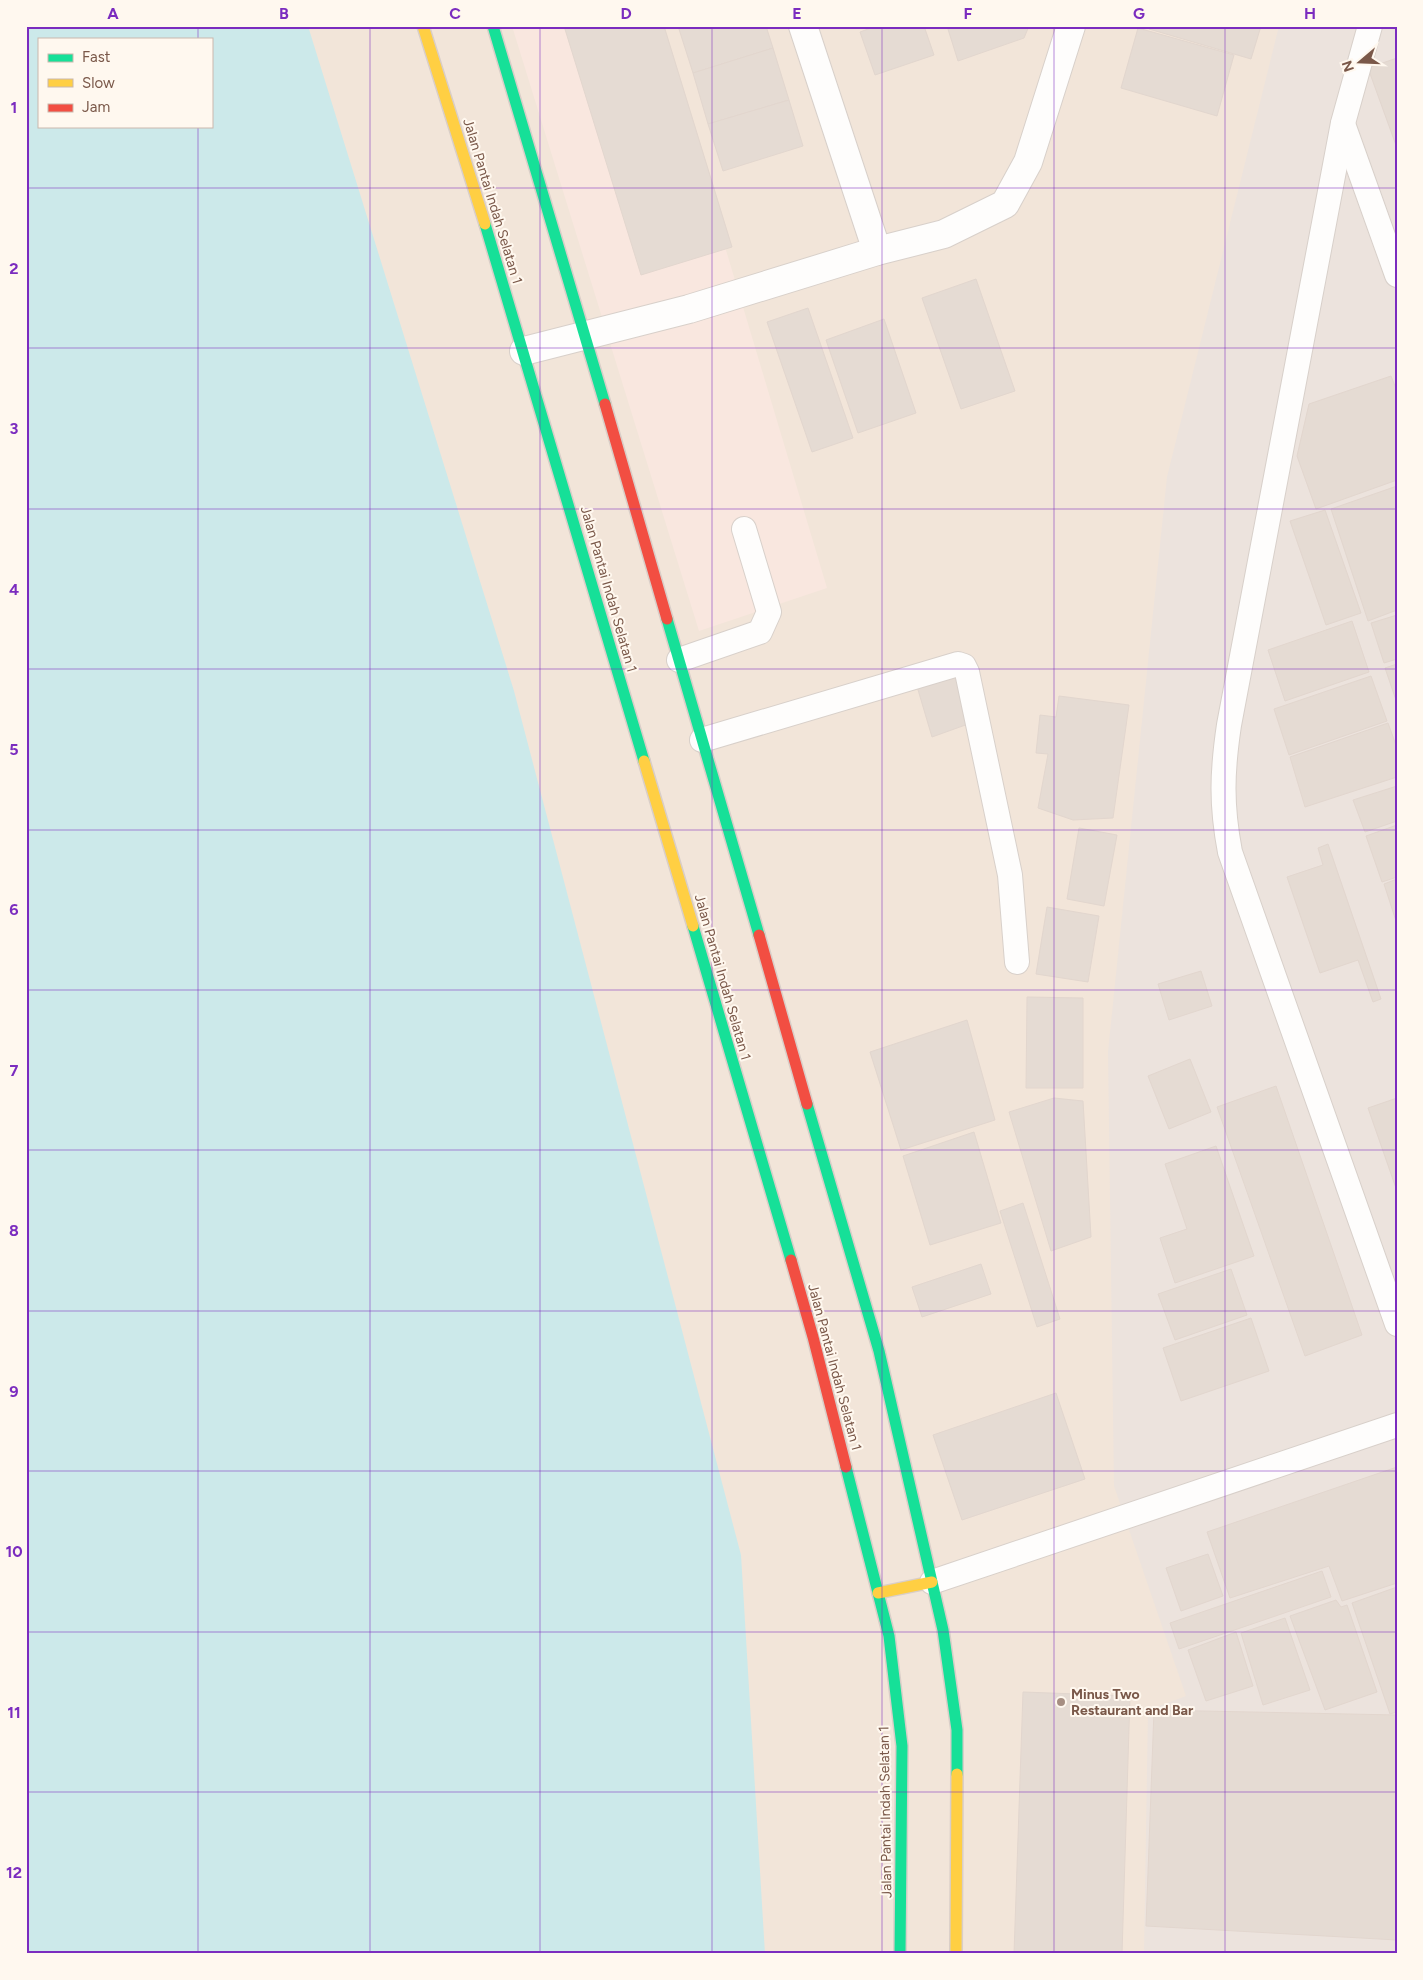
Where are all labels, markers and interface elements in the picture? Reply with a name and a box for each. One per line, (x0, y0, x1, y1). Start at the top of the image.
text: A (107, 4, 119, 23)
text: B (279, 4, 289, 23)
text: C (449, 4, 461, 23)
text: D (620, 4, 632, 23)
text: E (792, 4, 802, 23)
text: F (964, 4, 973, 23)
text: G (1133, 4, 1145, 23)
text: H (1304, 4, 1316, 23)
legend (38, 38, 212, 128)
north arrow (1336, 38, 1386, 88)
text: Fast (82, 48, 111, 66)
text: N (1338, 58, 1358, 74)
text: Slow (82, 74, 115, 92)
text: 1 (11, 98, 17, 117)
text: Jam (82, 98, 110, 116)
street label: Jalan Pantai Indah Selatan 1 (459, 116, 526, 286)
text: 2 (9, 259, 19, 278)
text: 3 (10, 419, 19, 438)
street label: Jalan Pantai Indah Selatan 1 (577, 504, 640, 674)
text: 4 (9, 580, 19, 599)
text: 5 (9, 740, 19, 759)
street label: Jalan Pantai Indah Selatan 1 (691, 892, 754, 1062)
text: 6 (9, 900, 19, 919)
text: 7 (10, 1061, 19, 1080)
text: 8 (9, 1221, 19, 1240)
street label: Jalan Pantai Indah Selatan 1 (804, 1282, 865, 1452)
text: 9 (9, 1382, 19, 1401)
text: 10 (5, 1542, 23, 1561)
place label: Minus Two Restaurant and Bar (1071, 1686, 1194, 1719)
marker: Minus Two Restaurant and Bar (1055, 1696, 1067, 1708)
text: 11 (7, 1703, 21, 1722)
street label: Jalan Pantai Indah Selatan 1 (876, 1726, 895, 1898)
text: 12 (6, 1863, 22, 1882)

